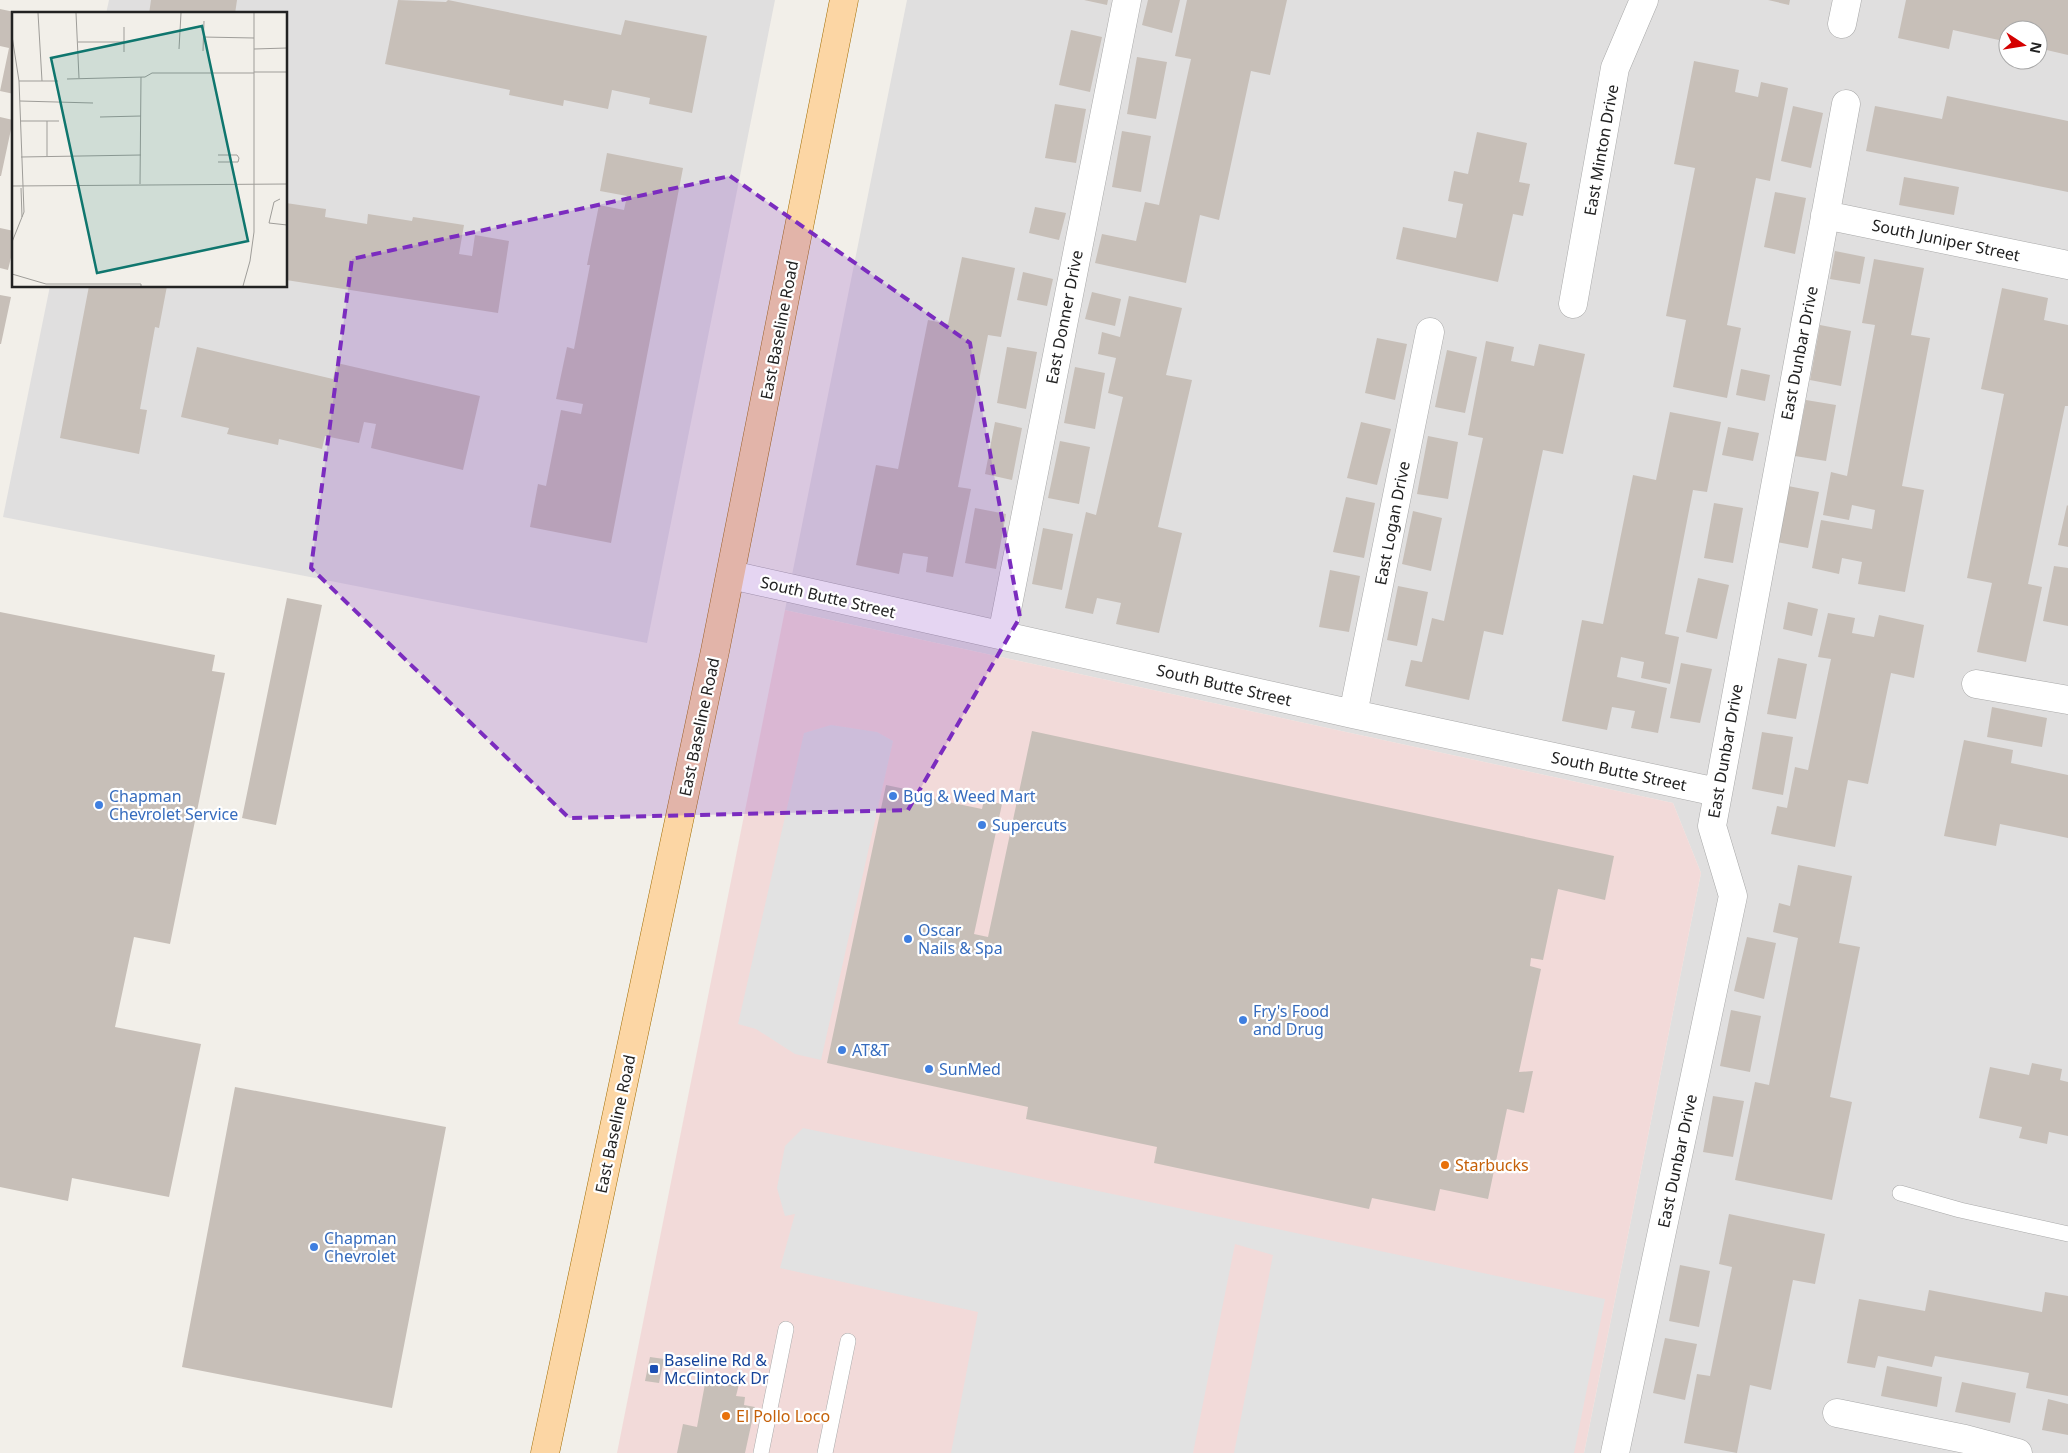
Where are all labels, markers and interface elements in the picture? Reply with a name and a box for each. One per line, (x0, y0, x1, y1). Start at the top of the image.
inset map (12, 12, 288, 288)
north arrow (1998, 20, 2048, 70)
text: N (2026, 40, 2047, 55)
street label: East Minton Drive (1579, 83, 1623, 217)
street label: South Juniper Street (1870, 214, 2022, 266)
street label: East Donner Drive (1040, 248, 1088, 386)
street label: East Baseline Road (755, 259, 803, 401)
street label: East Dunbar Drive (1775, 284, 1823, 422)
street label: East Logan Drive (1369, 459, 1415, 587)
street label: South Butte Street (758, 571, 898, 623)
street label: East Baseline Road (674, 656, 724, 798)
street label: South Butte Street (1154, 659, 1294, 711)
street label: East Dunbar Drive (1702, 682, 1748, 820)
street label: South Butte Street (1549, 746, 1689, 796)
place label: Chapman Chevrolet Service (109, 785, 238, 825)
place label: Bug & Weed Mart (903, 785, 1036, 807)
marker: Bug & Weed Mart (887, 790, 899, 802)
marker: Chapman Chevrolet Service (93, 799, 105, 811)
place label: Supercuts (992, 814, 1067, 836)
marker: Supercuts (976, 819, 988, 831)
place label: Oscar Nails & Spa (918, 919, 1003, 959)
marker: Oscar Nails & Spa (902, 933, 914, 945)
place label: Fry's Food and Drug (1253, 1000, 1329, 1040)
marker: Fry's Food and Drug (1237, 1014, 1249, 1026)
place label: AT&T (852, 1039, 889, 1061)
marker: AT&T (836, 1044, 848, 1056)
street label: East Baseline Road (590, 1053, 640, 1195)
place label: SunMed (939, 1058, 1001, 1080)
marker: SunMed (923, 1063, 935, 1075)
street label: East Dunbar Drive (1652, 1092, 1702, 1230)
place label: Starbucks (1455, 1154, 1529, 1176)
marker: Starbucks (1439, 1159, 1451, 1171)
place label: Chapman Chevrolet (324, 1227, 397, 1267)
marker: Chapman Chevrolet (308, 1241, 320, 1253)
place label: Baseline Rd & McClintock Dr (664, 1349, 769, 1389)
marker: Baseline Rd & McClintock Dr (648, 1363, 660, 1375)
place label: El Pollo Loco (736, 1405, 830, 1427)
marker: El Pollo Loco (720, 1410, 732, 1422)

